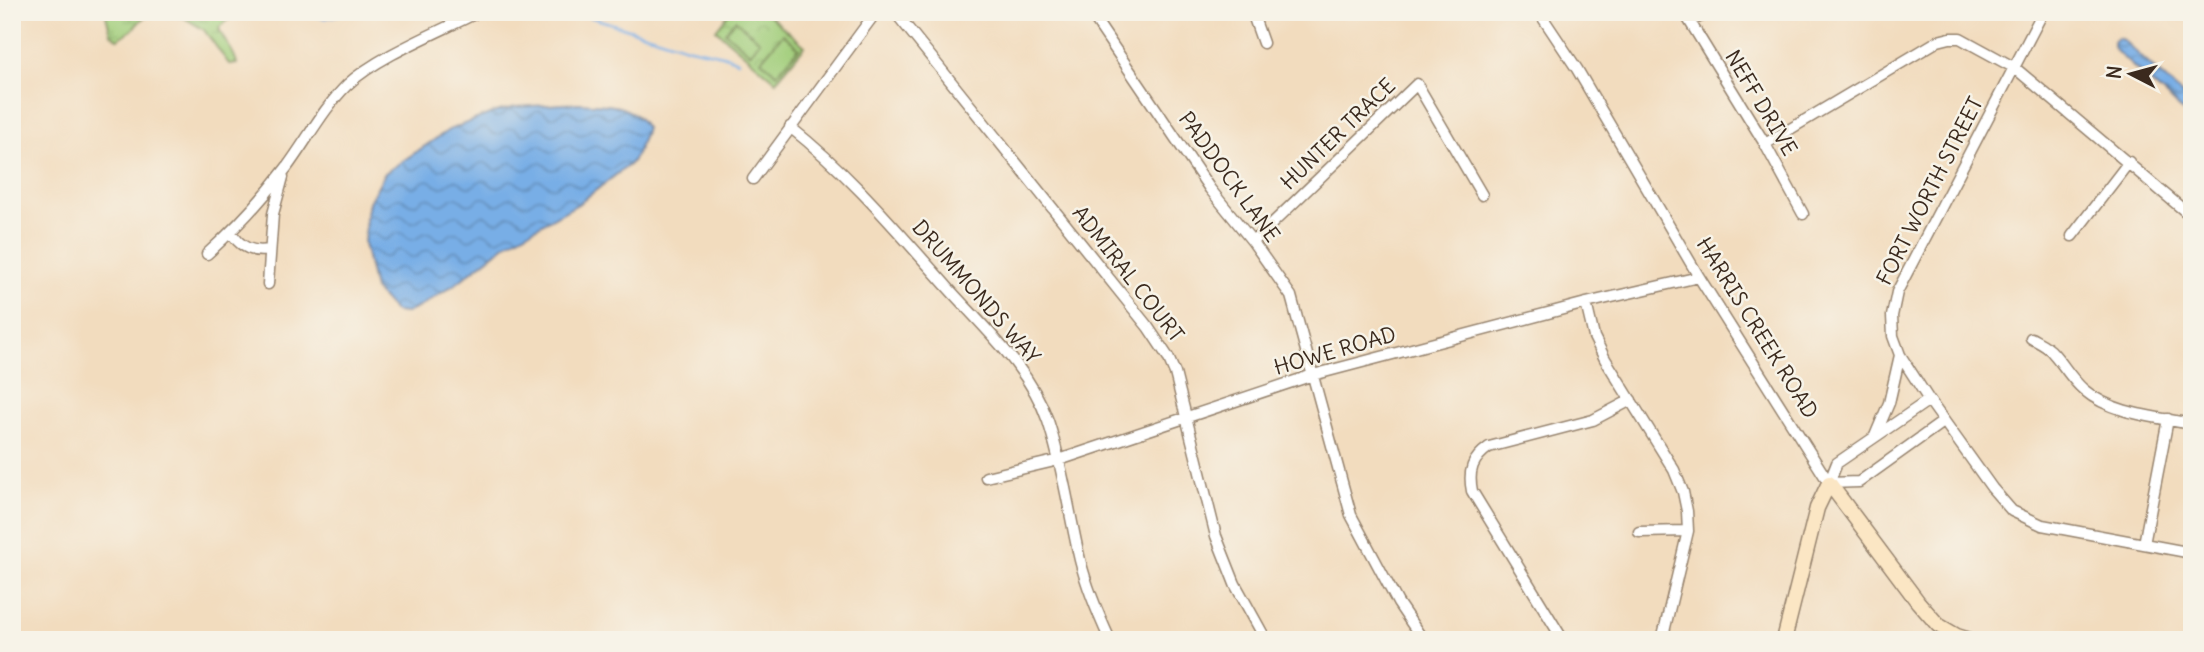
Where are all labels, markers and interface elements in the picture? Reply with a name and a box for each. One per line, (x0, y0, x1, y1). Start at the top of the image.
north arrow (2096, 38, 2166, 108)
street label: NEFF DRIVE (1719, 45, 1803, 160)
text: N (2101, 64, 2127, 80)
street label: HUNTER TRACE (1275, 72, 1401, 195)
street label: FORT WORTH STREET (1870, 92, 1989, 289)
street label: PADDOCK LANE (1173, 106, 1286, 247)
street label: ADMIRAL COURT (1067, 200, 1190, 347)
street label: DRUMMONDS WAY (907, 214, 1046, 369)
street label: HARRIS CREEK ROAD (1691, 232, 1824, 423)
street label: HOWE ROAD (1271, 320, 1399, 381)

